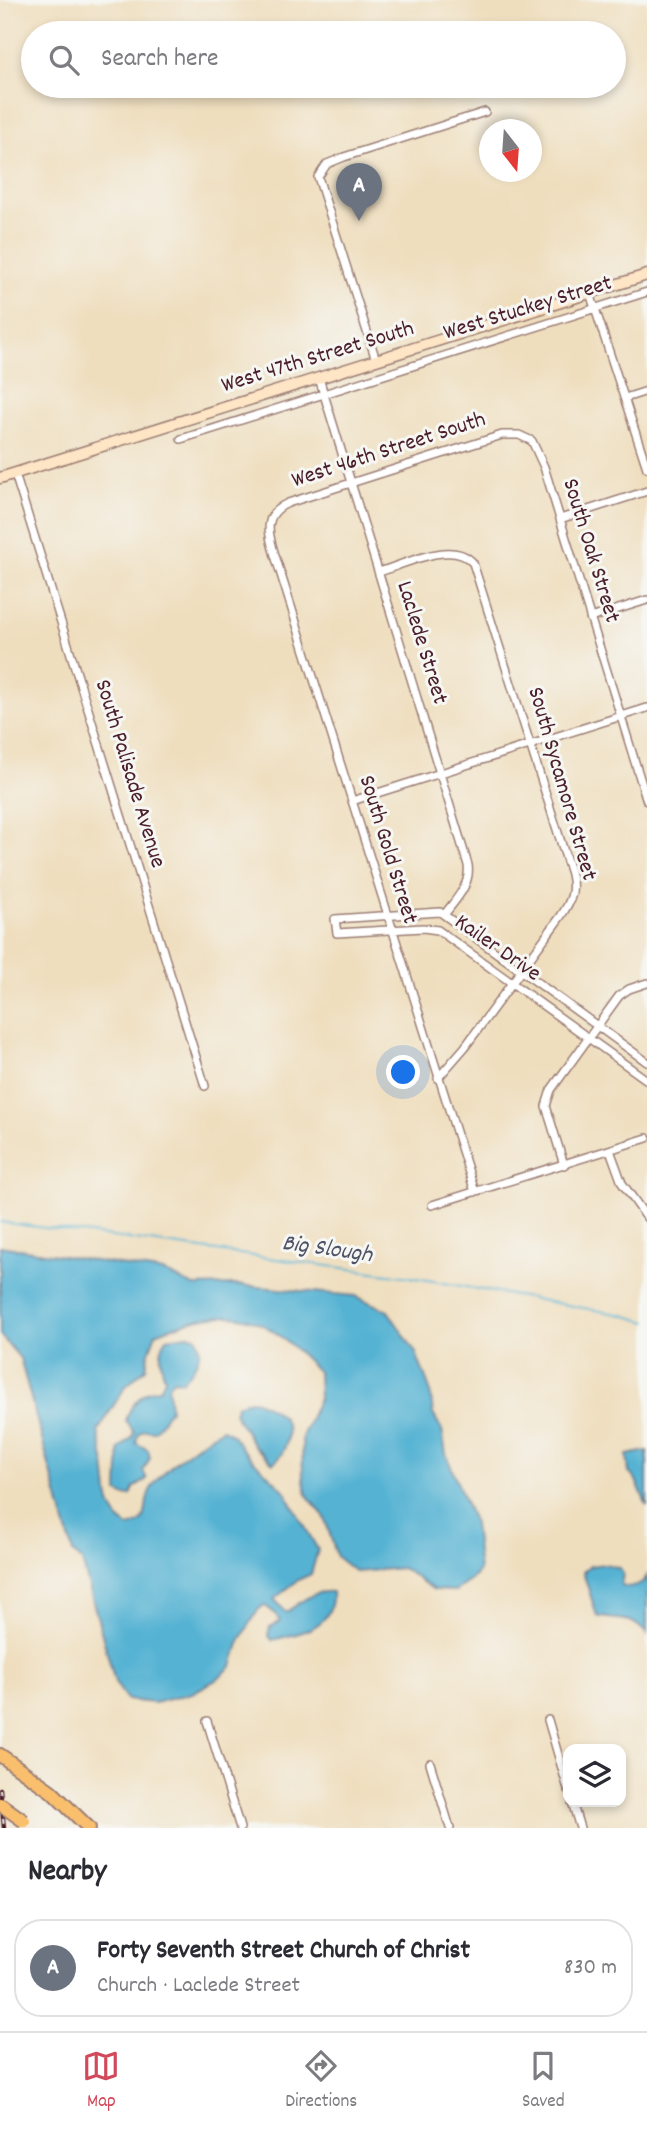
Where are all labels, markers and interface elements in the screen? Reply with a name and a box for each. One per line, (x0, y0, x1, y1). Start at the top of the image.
search box (21, 21, 626, 98)
icon: search (45, 41, 83, 79)
text: Search here (101, 41, 219, 78)
north arrow (479, 119, 542, 182)
pin: A (336, 163, 382, 221)
street label: West Stuckey Street (440, 268, 616, 350)
street label: West 47th Street South (218, 313, 418, 403)
street label: West 46th Street South (288, 404, 490, 498)
street label: South Oak Street (552, 475, 628, 627)
street label: Laclede Street (387, 577, 455, 709)
street label: South Palisade Avenue (85, 676, 173, 872)
street label: South Sycamore Street (518, 683, 604, 885)
street label: South Gold Street (349, 772, 425, 928)
street label: Kailer Drive (447, 907, 547, 991)
your location (386, 1055, 420, 1089)
water label: Big Slough (280, 1227, 375, 1273)
map controls (563, 1744, 626, 1807)
button: layers (563, 1744, 626, 1807)
text: Nearby (28, 1852, 106, 1895)
text: Forty Seventh Street Church of Christ (97, 1933, 470, 1970)
text: A (47, 1952, 59, 1985)
text: 830 m (564, 1952, 617, 1985)
text: Church · Laclede Street (97, 1970, 300, 2003)
tab: Map (82, 2047, 120, 2116)
tab: Directions (285, 2047, 357, 2116)
tab: Saved (522, 2047, 565, 2116)

